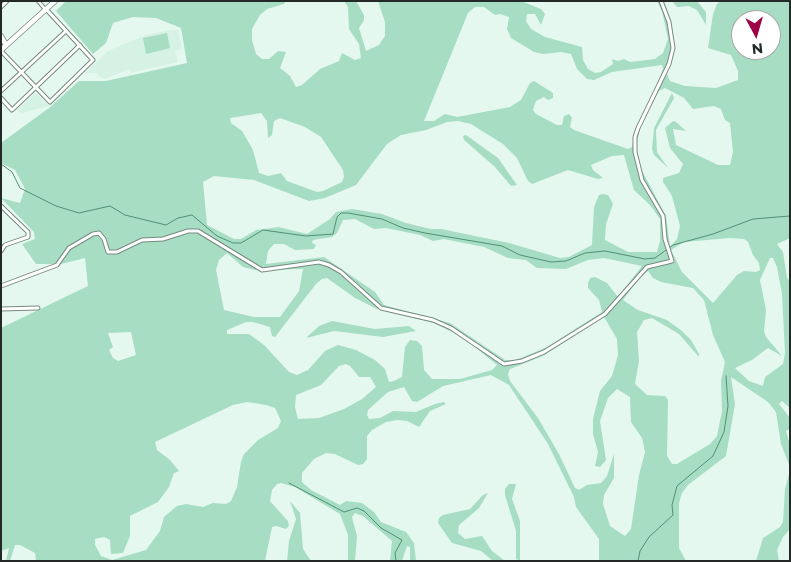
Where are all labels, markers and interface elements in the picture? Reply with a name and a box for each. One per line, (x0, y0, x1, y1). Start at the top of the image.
north arrow (731, 10, 781, 60)
text: N (751, 39, 764, 58)

